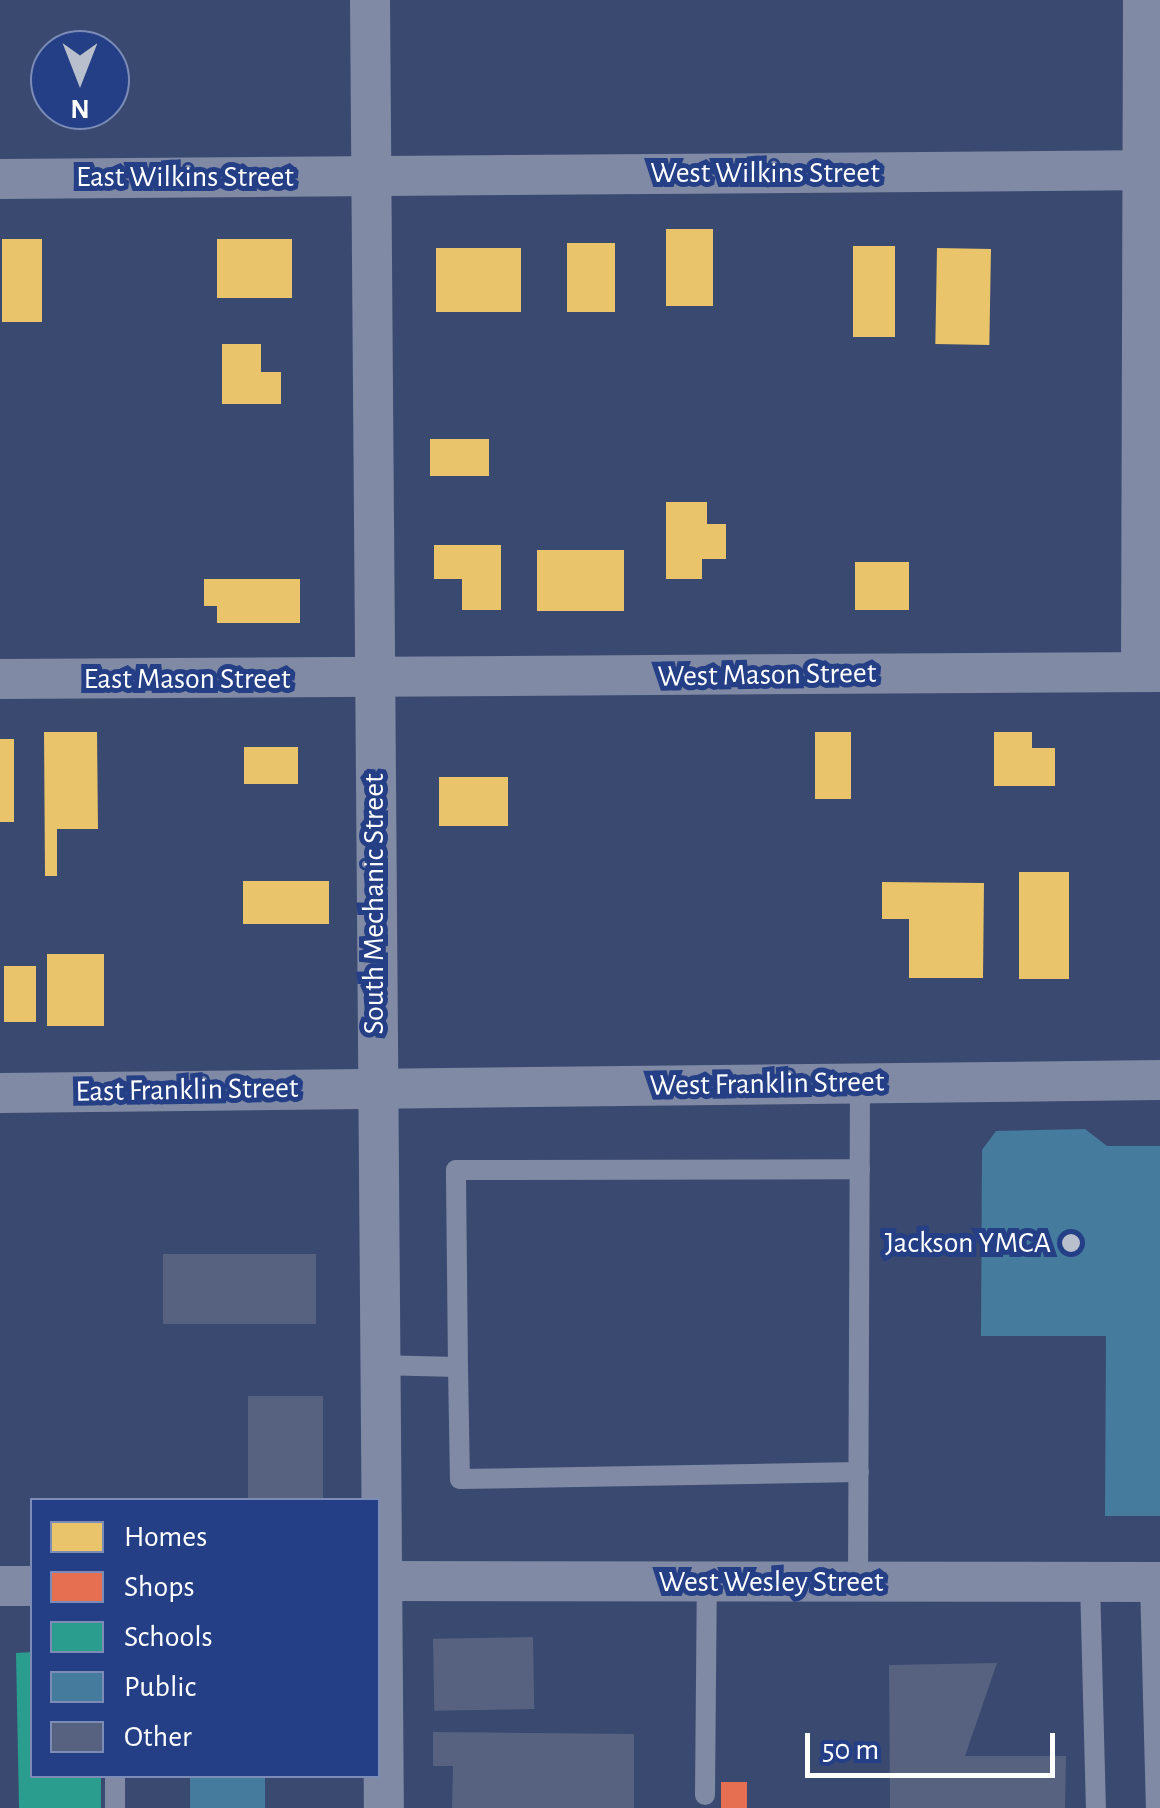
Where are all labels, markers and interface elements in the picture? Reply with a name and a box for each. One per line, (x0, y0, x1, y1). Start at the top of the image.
north arrow (30, 30, 130, 130)
text: N (70, 94, 90, 122)
street label: West Wilkins Street (650, 155, 880, 191)
street label: East Wilkins Street (76, 159, 294, 195)
street label: West Mason Street (657, 655, 877, 695)
street label: East Mason Street (83, 661, 291, 697)
street label: South Mechanic Street (356, 773, 392, 1035)
street label: West Franklin Street (649, 1064, 885, 1104)
street label: East Franklin Street (75, 1070, 299, 1110)
place label: Jackson YMCA (885, 1225, 1051, 1261)
marker: Jackson YMCA (1060, 1232, 1082, 1254)
legend (30, 1498, 380, 1778)
text: Homes (124, 1522, 207, 1552)
street label: West Wesley Street (659, 1564, 883, 1600)
text: Shops (124, 1572, 195, 1602)
text: Schools (124, 1622, 213, 1652)
text: Public (124, 1672, 196, 1702)
scale bar (810, 1713, 1060, 1775)
text: Other (124, 1722, 192, 1752)
text: 50 m (822, 1735, 879, 1765)

